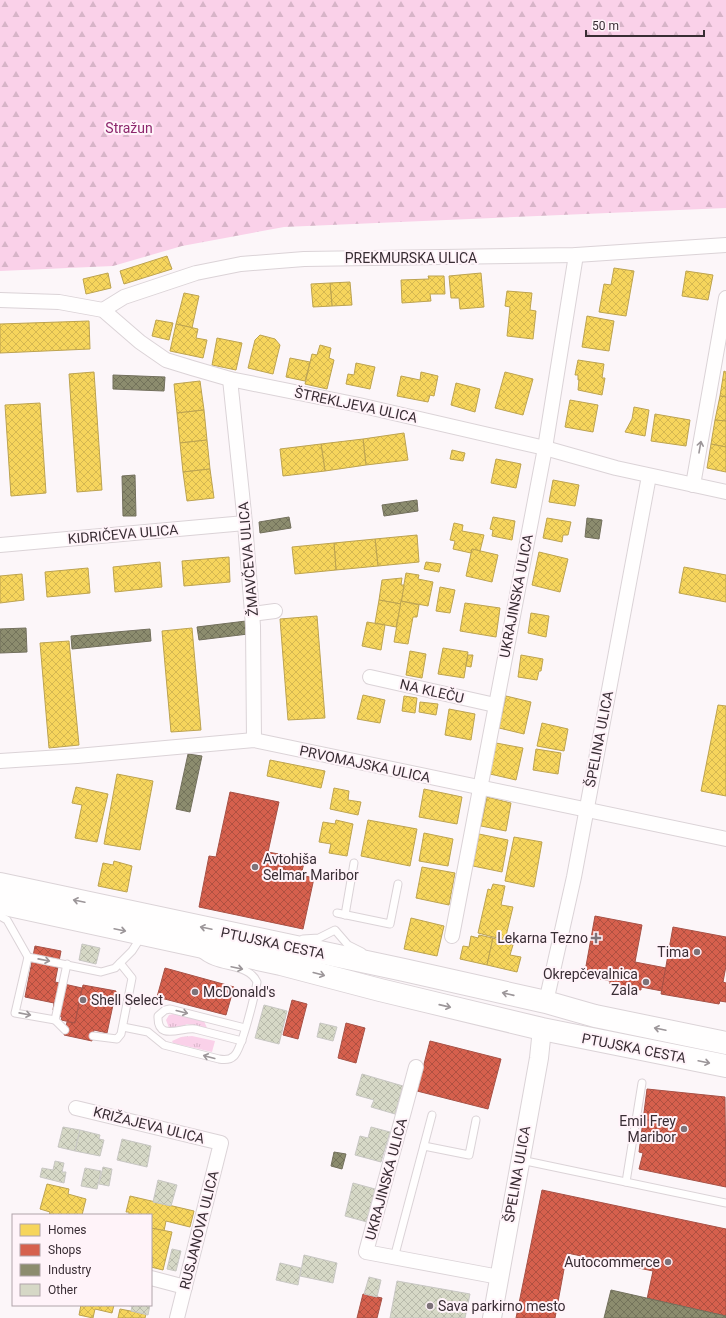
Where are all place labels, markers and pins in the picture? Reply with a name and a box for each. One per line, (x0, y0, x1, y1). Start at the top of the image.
place label: Avtohiša Selmar Maribor (263, 851, 359, 883)
marker: Avtohiša Selmar Maribor (250, 862, 260, 872)
place label: Lekarna Tezno (497, 930, 588, 946)
marker: Lekarna Tezno (591, 933, 601, 943)
place label: Tima (657, 944, 689, 960)
marker: Tima (692, 947, 702, 957)
place label: Okrepčevalnica Zala (543, 966, 638, 998)
marker: Okrepčevalnica Zala (641, 977, 651, 987)
place label: McDonald's (203, 984, 276, 1000)
marker: McDonald's (190, 987, 200, 997)
place label: Shell Select (91, 992, 164, 1008)
marker: Shell Select (78, 995, 88, 1005)
place label: Emil Frey Maribor (619, 1113, 676, 1145)
marker: Emil Frey Maribor (679, 1124, 689, 1134)
place label: Autocommerce (564, 1254, 660, 1270)
marker: Autocommerce (663, 1257, 673, 1267)
place label: Sava parkirno mesto (438, 1298, 566, 1314)
marker: Sava parkirno mesto (425, 1301, 435, 1311)

